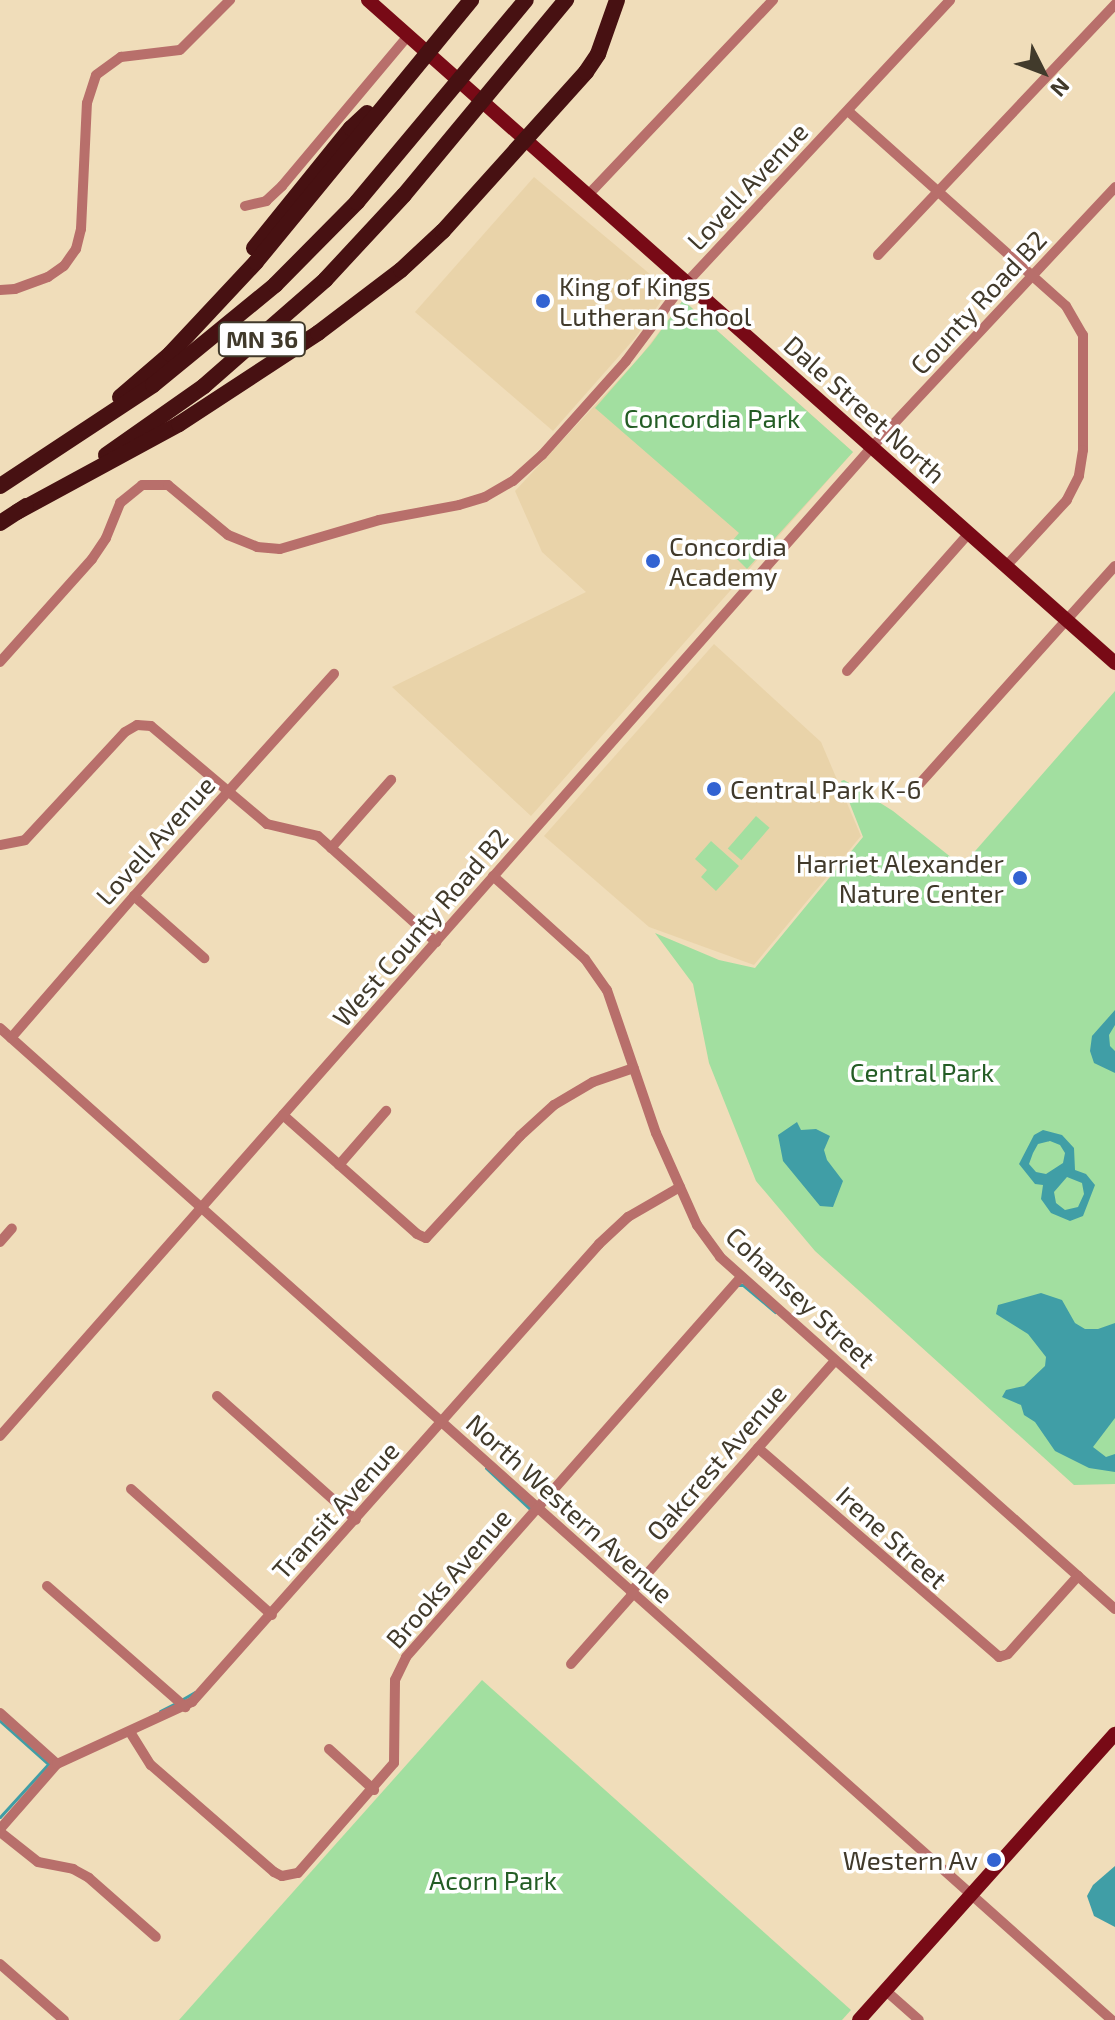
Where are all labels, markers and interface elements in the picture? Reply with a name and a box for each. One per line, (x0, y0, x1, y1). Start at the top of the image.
north arrow (1003, 32, 1083, 112)
text: N (1046, 73, 1076, 103)
street label: Lovell Avenue (680, 115, 814, 257)
street label: County Road B2 (903, 224, 1053, 380)
place label: King of Kings Lutheran School (559, 270, 751, 332)
marker: King of Kings Lutheran School (534, 292, 552, 310)
road number: MN 36 (216, 319, 308, 359)
street label: Dale Street North (778, 329, 952, 489)
park label: Concordia Park (624, 402, 800, 434)
place label: Concordia Academy (669, 530, 787, 592)
marker: Concordia Academy (644, 552, 662, 570)
street label: Lovell Avenue (89, 769, 221, 911)
place label: Central Park K-6 (730, 773, 922, 805)
marker: Central Park K-6 (705, 780, 723, 798)
street label: West County Road B2 (325, 822, 515, 1032)
place label: Harriet Alexander Nature Center (795, 847, 1004, 908)
marker: Harriet Alexander Nature Center (1011, 869, 1029, 887)
park label: Central Park (849, 1056, 995, 1088)
street label: Cohansey Street (720, 1220, 882, 1374)
street label: Oakcrest Avenue (640, 1377, 792, 1547)
street label: North Western Avenue (460, 1407, 680, 1609)
street label: Transit Avenue (265, 1435, 405, 1585)
street label: Irene Street (830, 1479, 954, 1595)
street label: Brooks Avenue (379, 1502, 517, 1654)
place label: Western Av (842, 1844, 978, 1876)
marker: Western Av (985, 1851, 1003, 1869)
park label: Acorn Park (429, 1864, 557, 1896)

